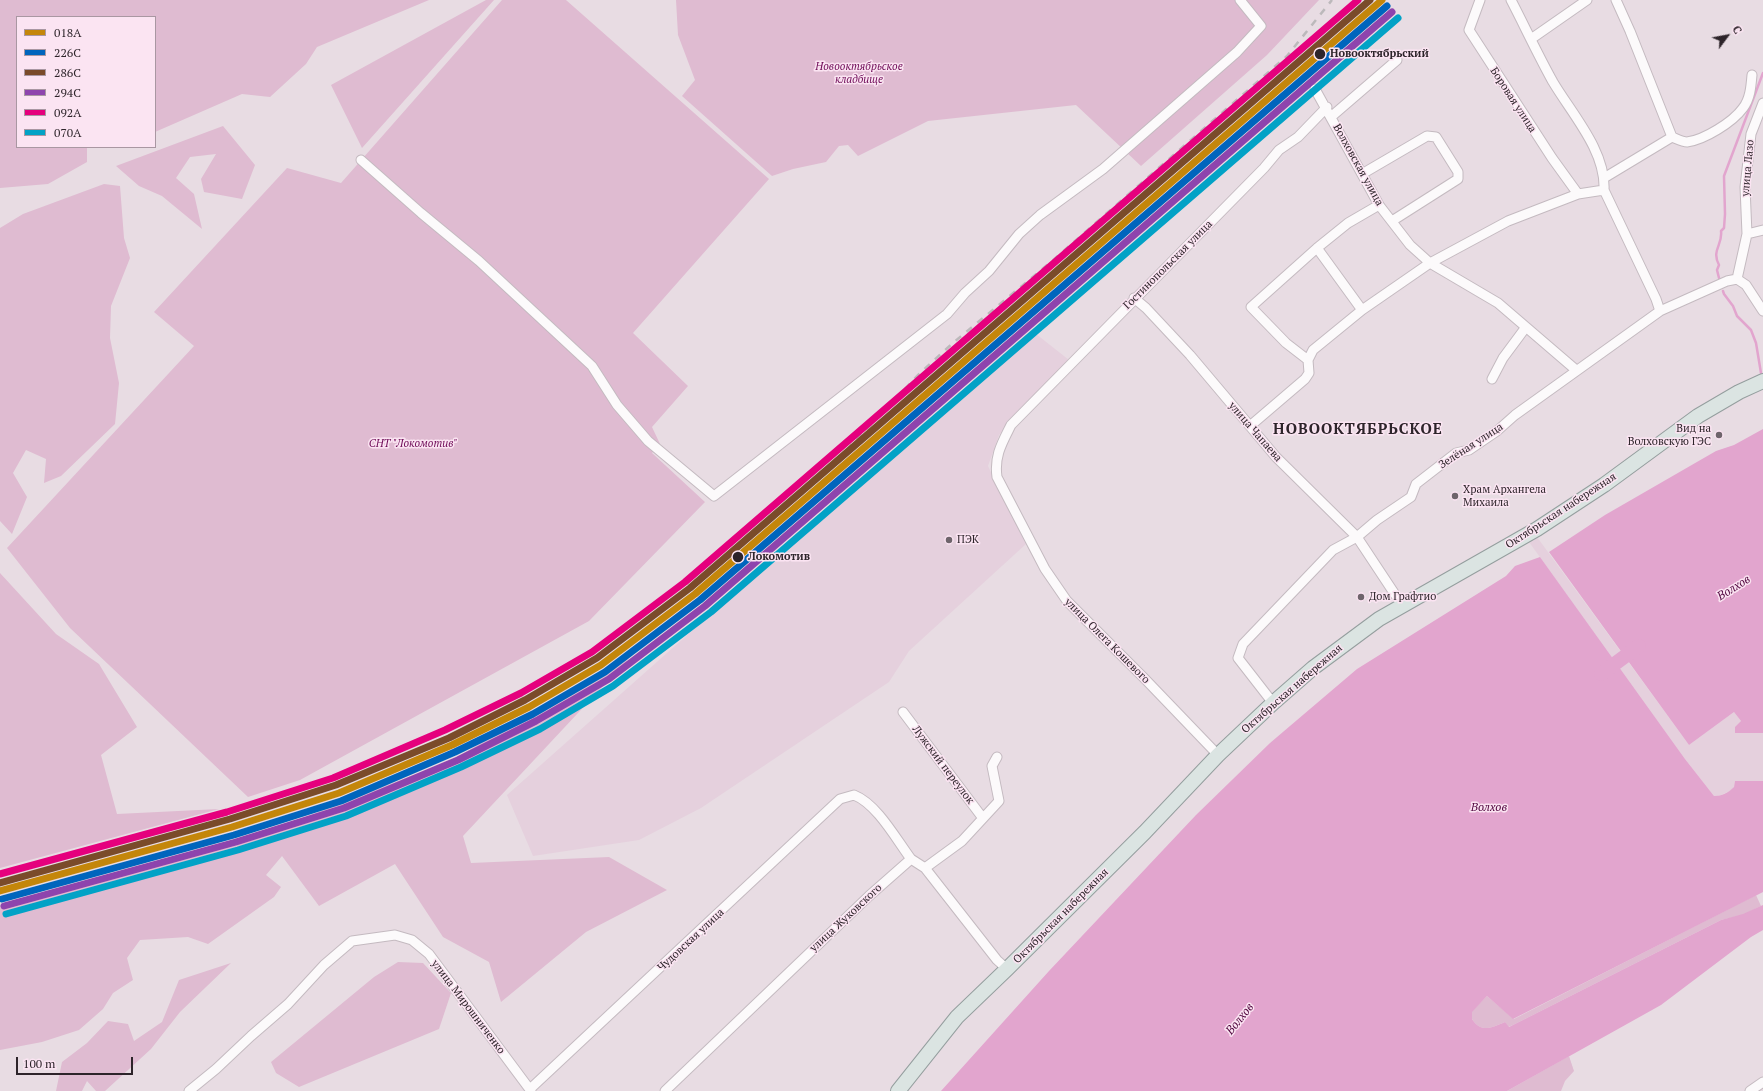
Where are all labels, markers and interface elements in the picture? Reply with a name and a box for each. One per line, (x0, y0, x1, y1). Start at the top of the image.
legend (16, 16, 156, 148)
north arrow (1707, 16, 1747, 56)
text: С (1729, 23, 1745, 36)
text: 018А (54, 25, 81, 40)
text: 226С (54, 45, 81, 60)
marker: Новооктябрьский (1313, 47, 1327, 61)
place label: Новооктябрьский (1330, 47, 1429, 61)
park label: Новооктябрьское кладбище (815, 60, 903, 86)
text: 286С (54, 65, 81, 80)
street label: Боровая улица (1487, 65, 1539, 135)
text: 294С (54, 85, 81, 100)
text: 092А (54, 105, 81, 120)
street label: Волховская улица (1330, 122, 1386, 208)
text: 070А (54, 125, 81, 140)
street label: улица Лазо (1739, 139, 1757, 197)
street label: Гостинопольская улица (1121, 218, 1215, 312)
street label: улица Чапаева (1226, 399, 1284, 465)
street label: Зелёная улица (1436, 420, 1506, 472)
district label: НОВООКТЯБРЬСКОЕ (1273, 421, 1443, 439)
place label: Вид на Волховскую ГЭС (1628, 422, 1711, 448)
marker: Вид на Волховскую ГЭС (1714, 430, 1724, 440)
park label: СНТ "Локомотив" (369, 437, 457, 451)
street label: Октябрьская набережная (1503, 470, 1619, 552)
place label: Храм Архангела Михаила (1463, 483, 1546, 509)
marker: Храм Архангела Михаила (1450, 491, 1460, 501)
place label: ПЭК (957, 533, 979, 547)
marker: ПЭК (944, 535, 954, 545)
marker: Локомотив (731, 550, 745, 564)
place label: Локомотив (748, 550, 810, 564)
water label: Волхов (1715, 572, 1753, 604)
place label: Дом Графтио (1369, 590, 1436, 604)
marker: Дом Графтио (1356, 592, 1366, 602)
street label: улица Олега Кошевого (1062, 596, 1152, 686)
street label: Октябрьская набережная (1239, 642, 1345, 736)
street label: Лужский переулок (909, 723, 977, 807)
water label: Волхов (1471, 801, 1507, 815)
street label: Октябрьская набережная (1011, 866, 1111, 966)
street label: улица Жуковского (807, 881, 885, 955)
street label: Чудовская улица (655, 906, 727, 974)
street label: улица Мирошниченко (428, 957, 508, 1057)
water label: Волхов (1223, 1000, 1257, 1038)
scale bar (18, 1049, 135, 1075)
text: 100 m (23, 1056, 55, 1071)

